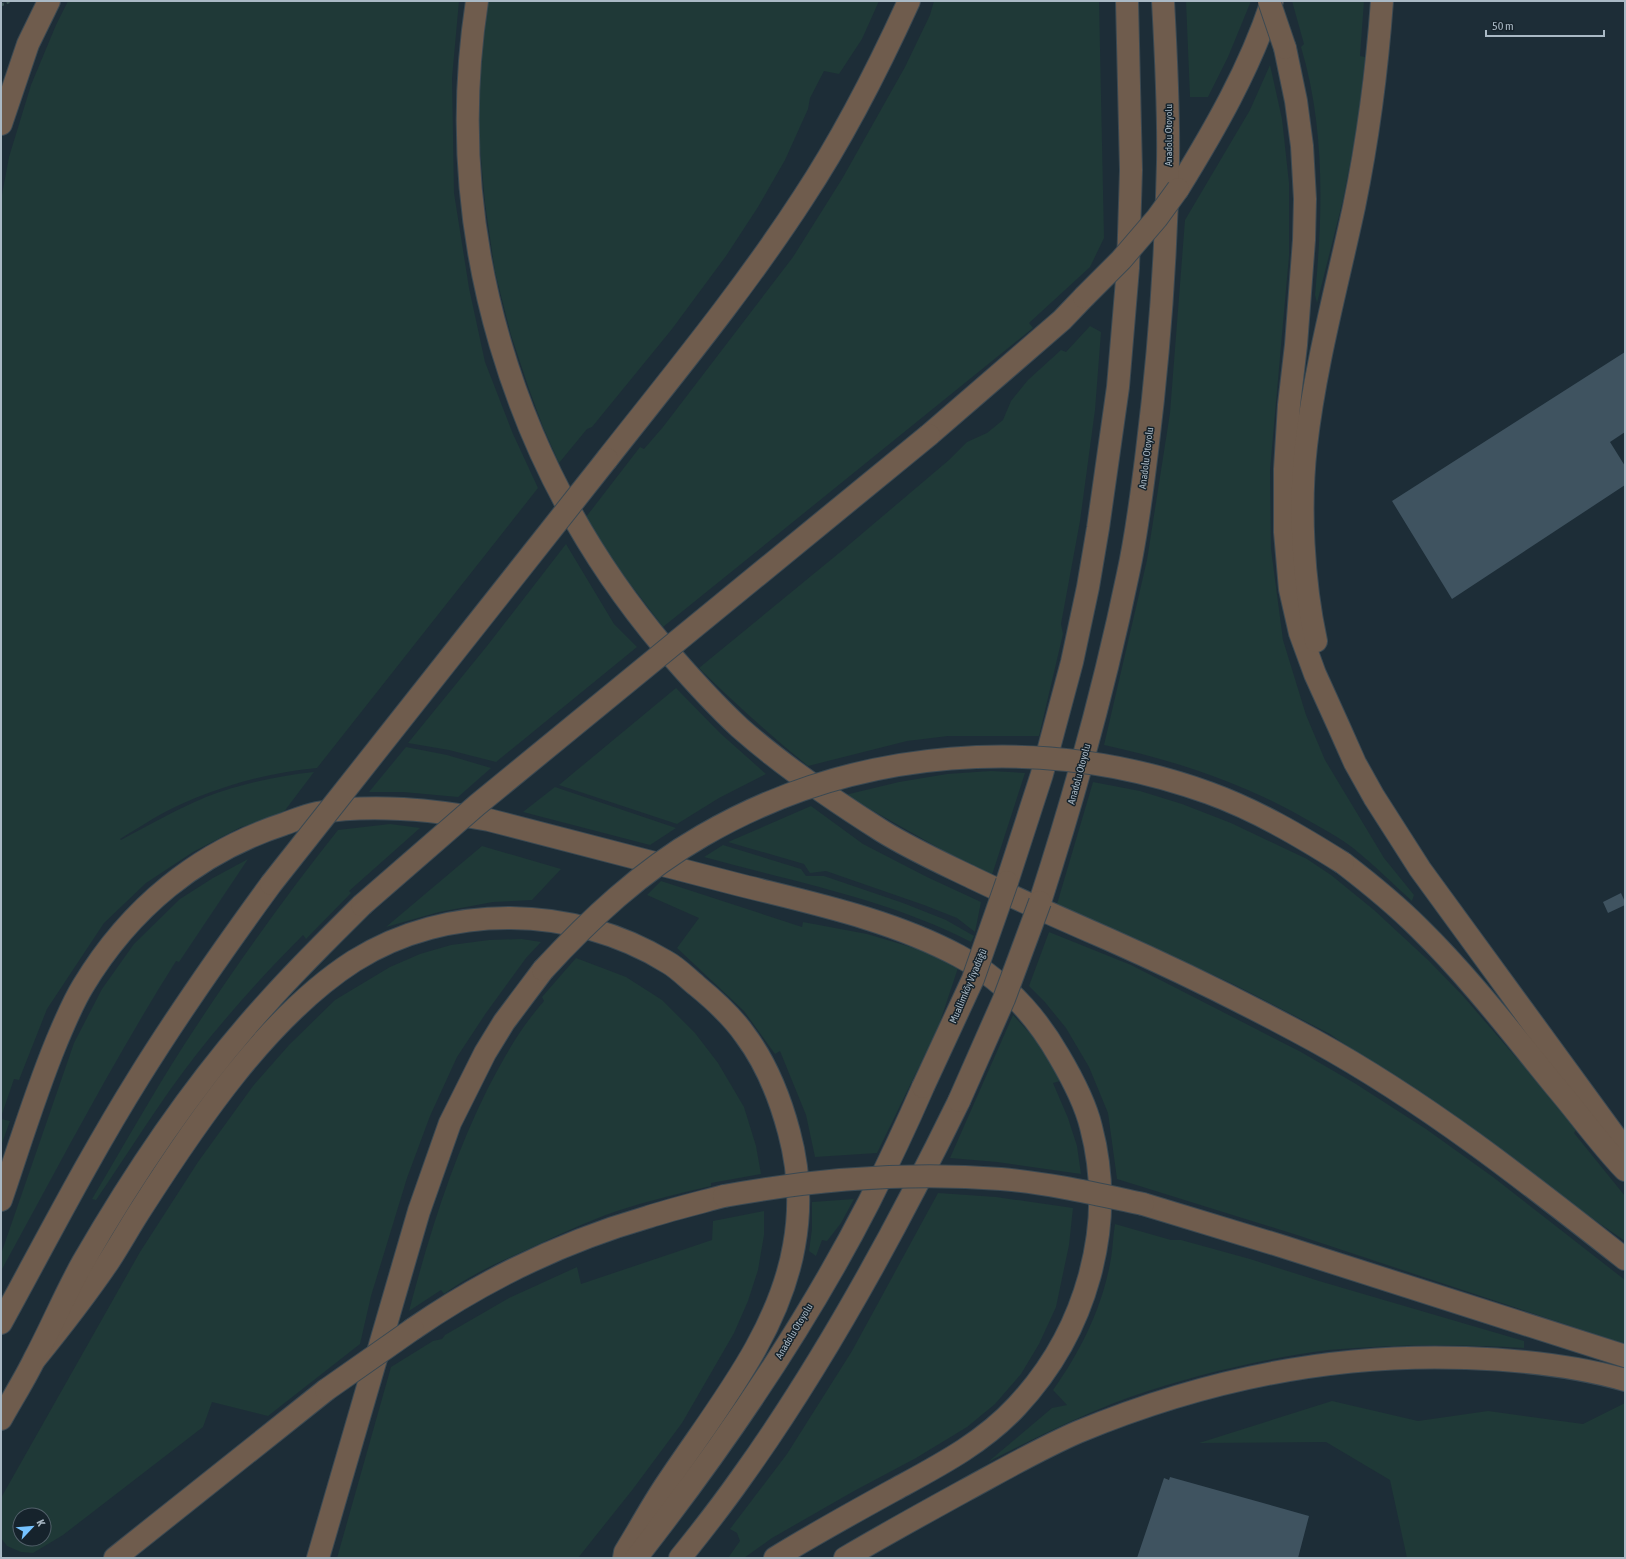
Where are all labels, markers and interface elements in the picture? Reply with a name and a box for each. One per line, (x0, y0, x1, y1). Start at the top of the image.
scale bar (1486, 12, 1604, 38)
text: 50 m (1492, 19, 1514, 33)
street label: Anadolu Otoyolu (1163, 104, 1174, 166)
street label: Anadolu Otoyolu (1137, 426, 1155, 490)
street label: Anadolu Otoyolu (1066, 742, 1092, 805)
street label: Muallimköy Viyadüğü (947, 947, 989, 1025)
street label: Anadolu Otoyolu (773, 1301, 815, 1360)
north arrow (12, 1507, 52, 1547)
text: K (34, 1518, 48, 1528)

